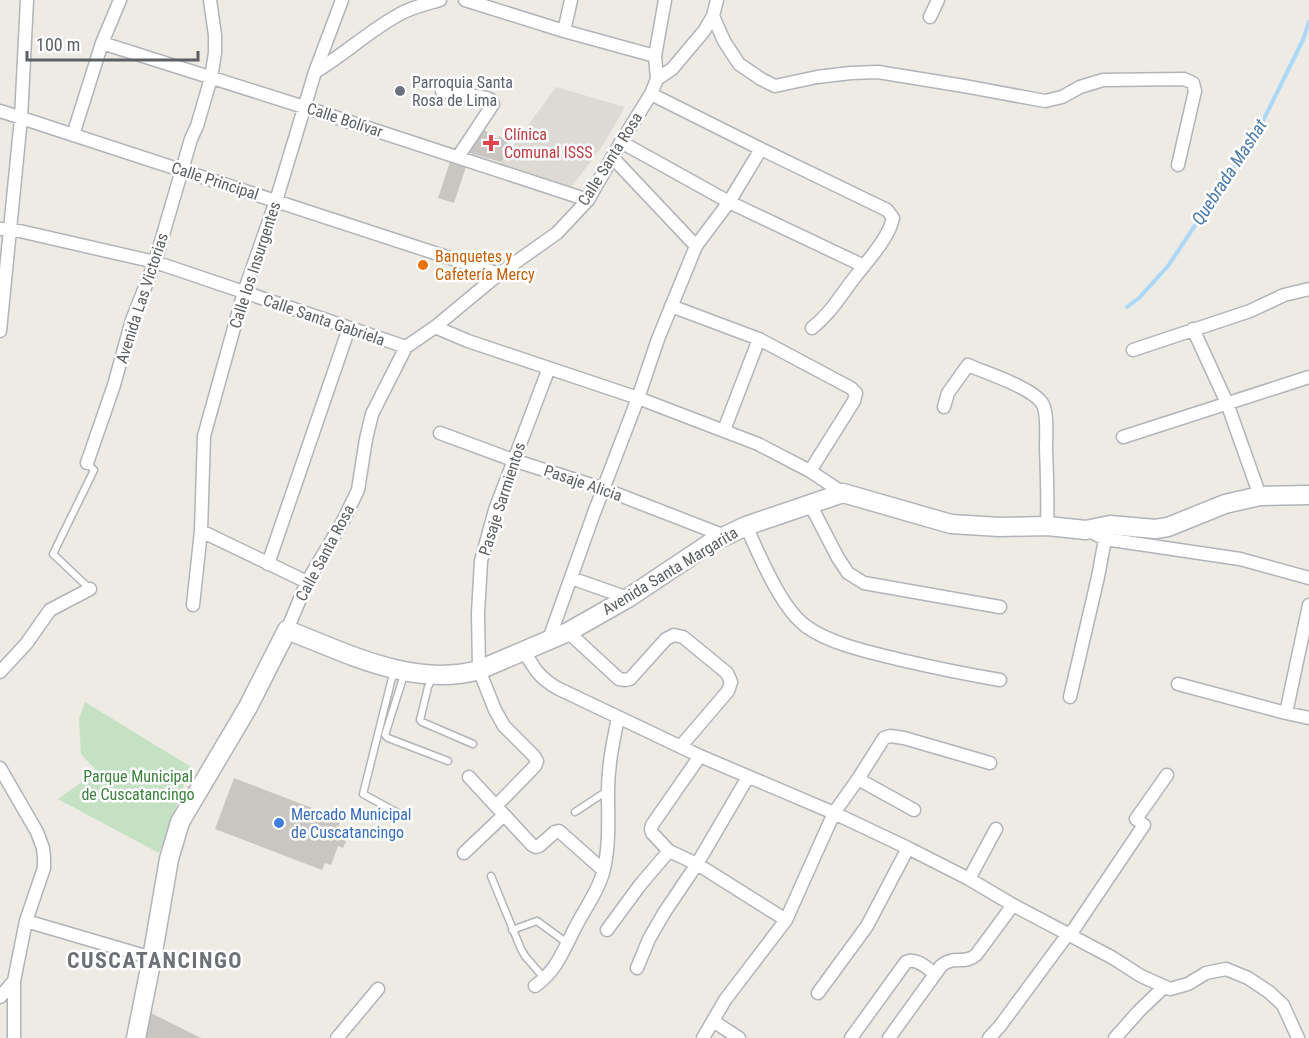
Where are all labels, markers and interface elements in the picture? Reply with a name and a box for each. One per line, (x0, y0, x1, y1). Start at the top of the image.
scale bar (27, 24, 198, 62)
text: 100 m (36, 34, 80, 55)
place label: Parroquia Santa Rosa de Lima (412, 73, 513, 110)
marker: Parroquia Santa Rosa de Lima (393, 84, 407, 98)
street label: Calle Bolívar (305, 99, 385, 141)
street label: Calle Santa Rosa (574, 109, 646, 209)
water label: Quebrada Mashat (1187, 115, 1271, 229)
place label: Clínica Comunal ISSS (504, 125, 593, 162)
marker: Clínica Comunal ISSS (482, 134, 500, 152)
street label: Calle Principal (169, 158, 261, 204)
street label: Calle los Insurgentes (226, 199, 284, 331)
street label: Avenida Las Victorias (112, 230, 172, 366)
place label: Banquetes y Cafetería Mercy (435, 247, 535, 284)
marker: Banquetes y Cafetería Mercy (416, 258, 430, 272)
street label: Calle Santa Gabriela (261, 290, 387, 350)
street label: Pasaje Sarmientos (475, 440, 529, 558)
street label: Pasaje Alicia (541, 461, 625, 505)
street label: Calle Santa Rosa (292, 502, 358, 604)
street label: Avenida Santa Margarita (599, 523, 741, 619)
park label: Parque Municipal de Cuscatancingo (81, 767, 195, 804)
place label: Mercado Municipal de Cuscatancingo (291, 805, 412, 842)
marker: Mercado Municipal de Cuscatancingo (272, 816, 286, 830)
district label: CUSCATANCINGO (67, 948, 243, 973)

